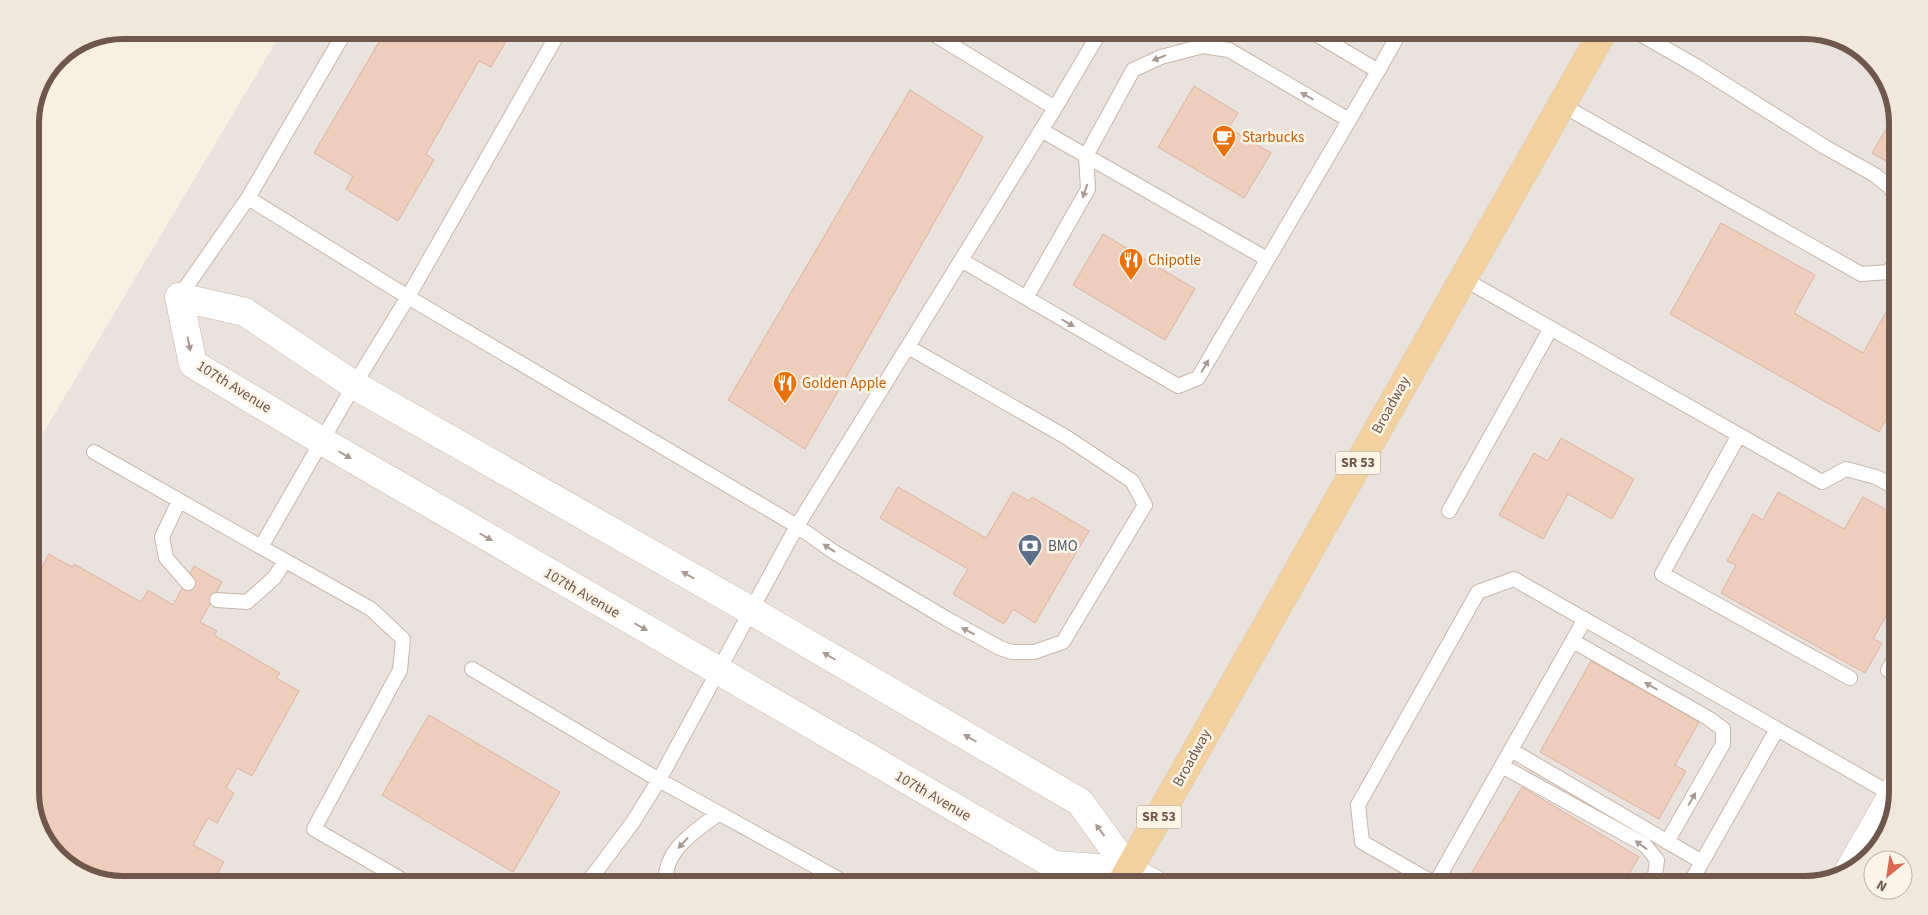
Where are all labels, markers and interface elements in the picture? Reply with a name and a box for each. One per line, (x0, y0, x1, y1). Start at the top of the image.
one-way arrow (1151, 54, 1166, 62)
one-way arrow (1300, 91, 1313, 100)
cafe icon: Starbucks (1211, 124, 1237, 158)
place label: Starbucks (1242, 127, 1304, 148)
one-way arrow (1080, 184, 1088, 199)
restaurant icon: Chipotle (1118, 247, 1144, 281)
place label: Chipotle (1148, 250, 1201, 271)
one-way arrow (1062, 318, 1075, 327)
one-way arrow (185, 337, 193, 352)
street label: 107th Avenue (192, 356, 276, 418)
one-way arrow (1201, 358, 1209, 373)
restaurant icon: Golden Apple (772, 370, 798, 404)
street label: Broadway (1367, 372, 1415, 438)
place label: Golden Apple (802, 373, 886, 394)
one-way arrow (338, 451, 353, 459)
road number: SR 53 (1336, 452, 1380, 474)
one-way arrow (479, 532, 492, 541)
bank icon: BMO (1017, 533, 1043, 567)
place label: BMO (1048, 536, 1078, 557)
one-way arrow (822, 543, 835, 553)
street label: 107th Avenue (540, 563, 624, 623)
one-way arrow (681, 571, 696, 579)
one-way arrow (634, 623, 649, 631)
one-way arrow (961, 627, 976, 635)
one-way arrow (822, 652, 837, 660)
one-way arrow (1644, 682, 1658, 690)
street label: Broadway (1168, 725, 1216, 791)
one-way arrow (963, 733, 976, 742)
street label: 107th Avenue (891, 766, 975, 826)
one-way arrow (1687, 793, 1696, 806)
road number: SR 53 (1136, 806, 1182, 829)
one-way arrow (1095, 824, 1106, 837)
one-way arrow (677, 837, 688, 849)
one-way arrow (1634, 840, 1648, 850)
north arrow (1863, 850, 1913, 900)
text: N (1873, 874, 1891, 896)

